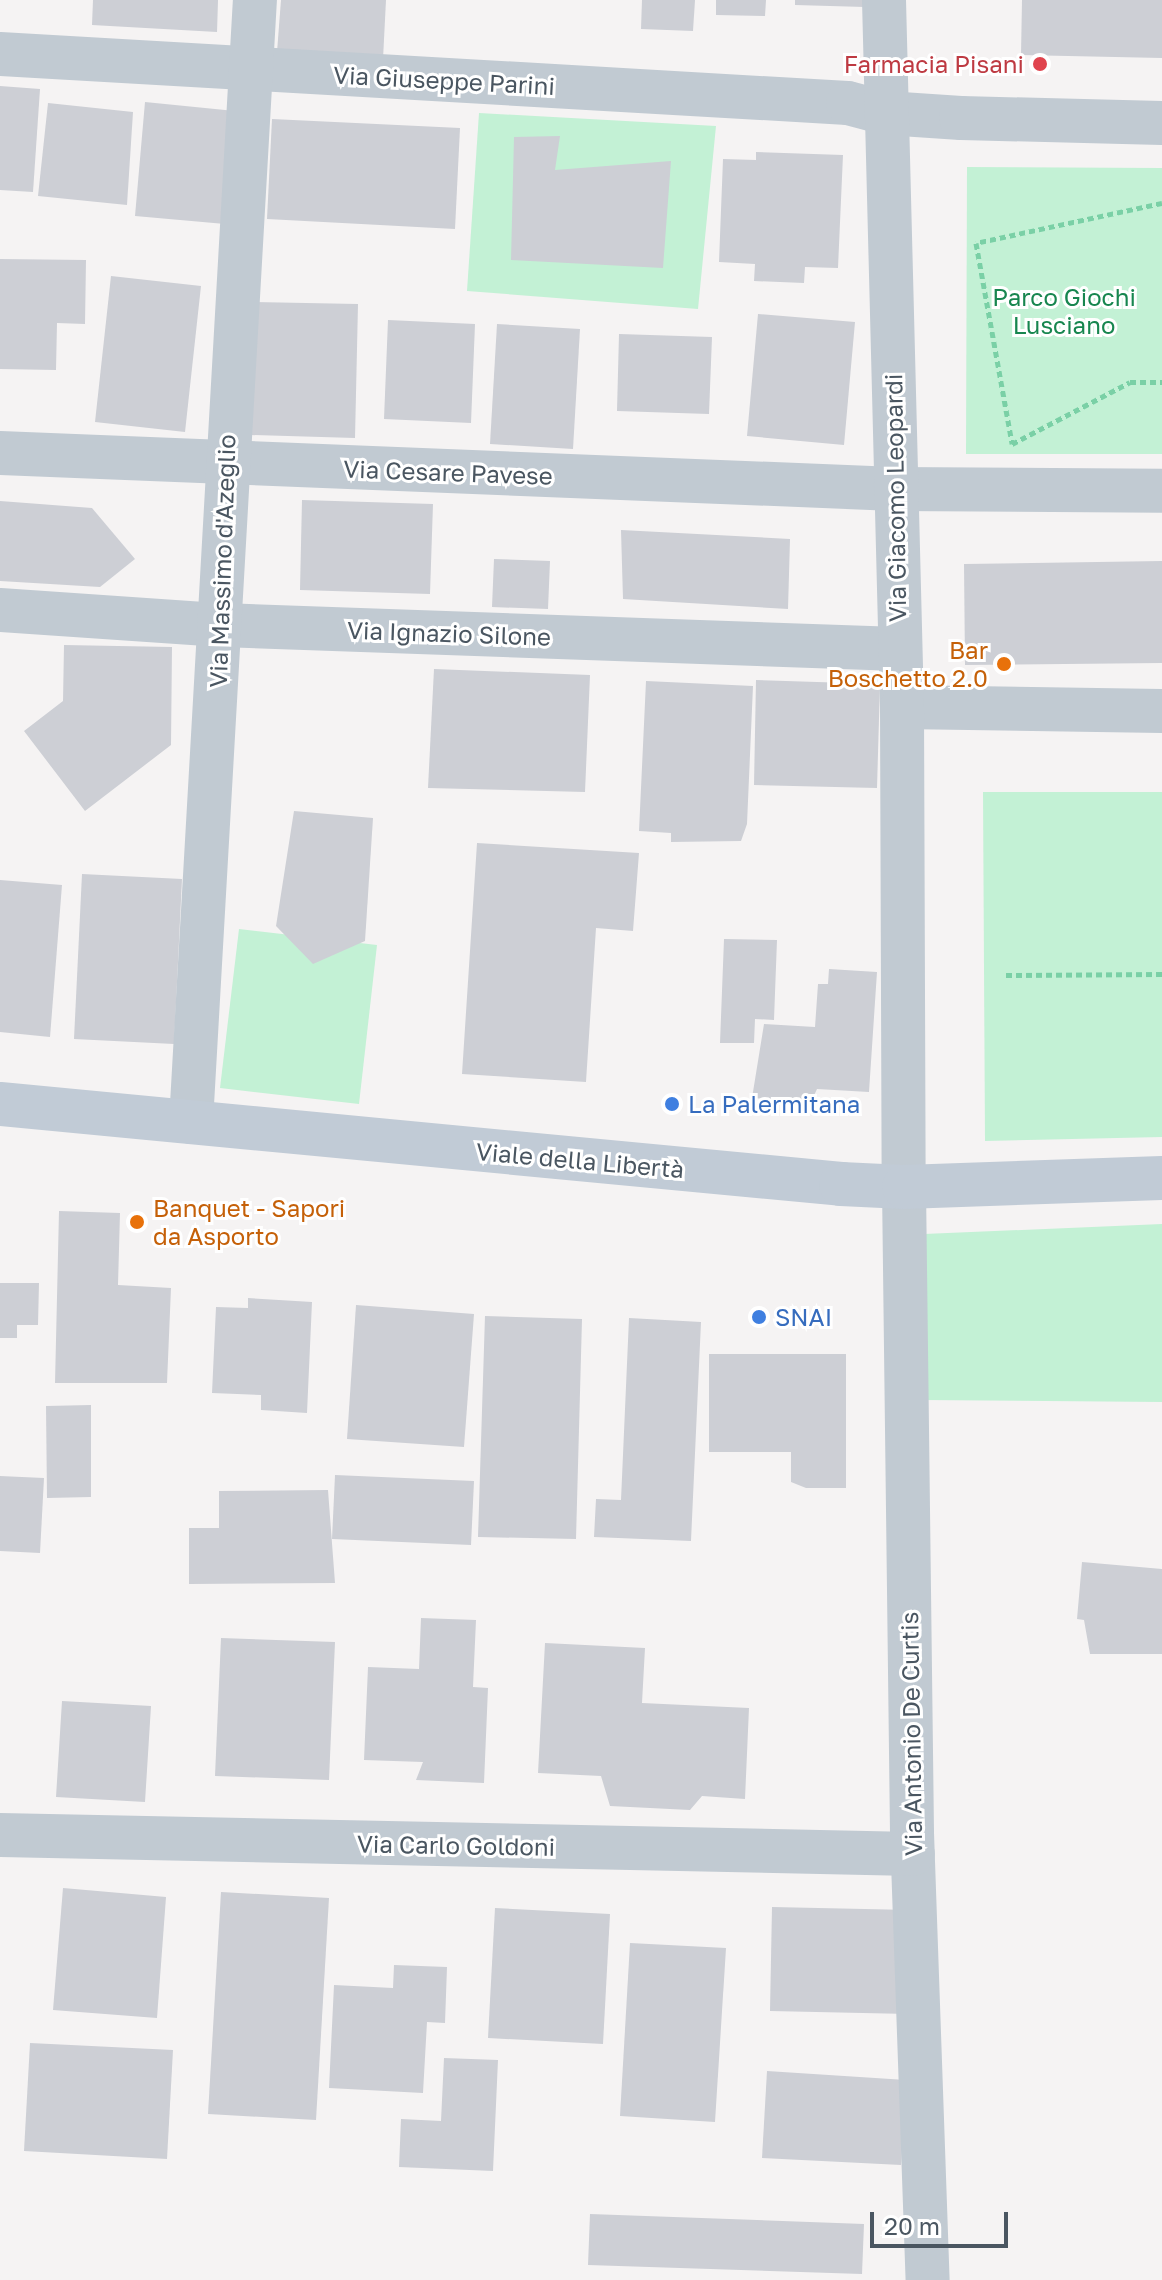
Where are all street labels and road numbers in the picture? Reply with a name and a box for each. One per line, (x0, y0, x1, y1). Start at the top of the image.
street label: Via Giuseppe Parini (332, 60, 556, 100)
street label: Via Giacomo Leopardi (878, 374, 912, 622)
street label: Via Massimo d'Azeglio (203, 434, 241, 688)
street label: Via Cesare Pavese (343, 454, 553, 490)
street label: Via Ignazio Silone (347, 615, 551, 651)
street label: Viale della Libertà (475, 1137, 685, 1183)
street label: Via Antonio De Curtis (894, 1612, 928, 1856)
street label: Via Carlo Goldoni (357, 1829, 555, 1861)

